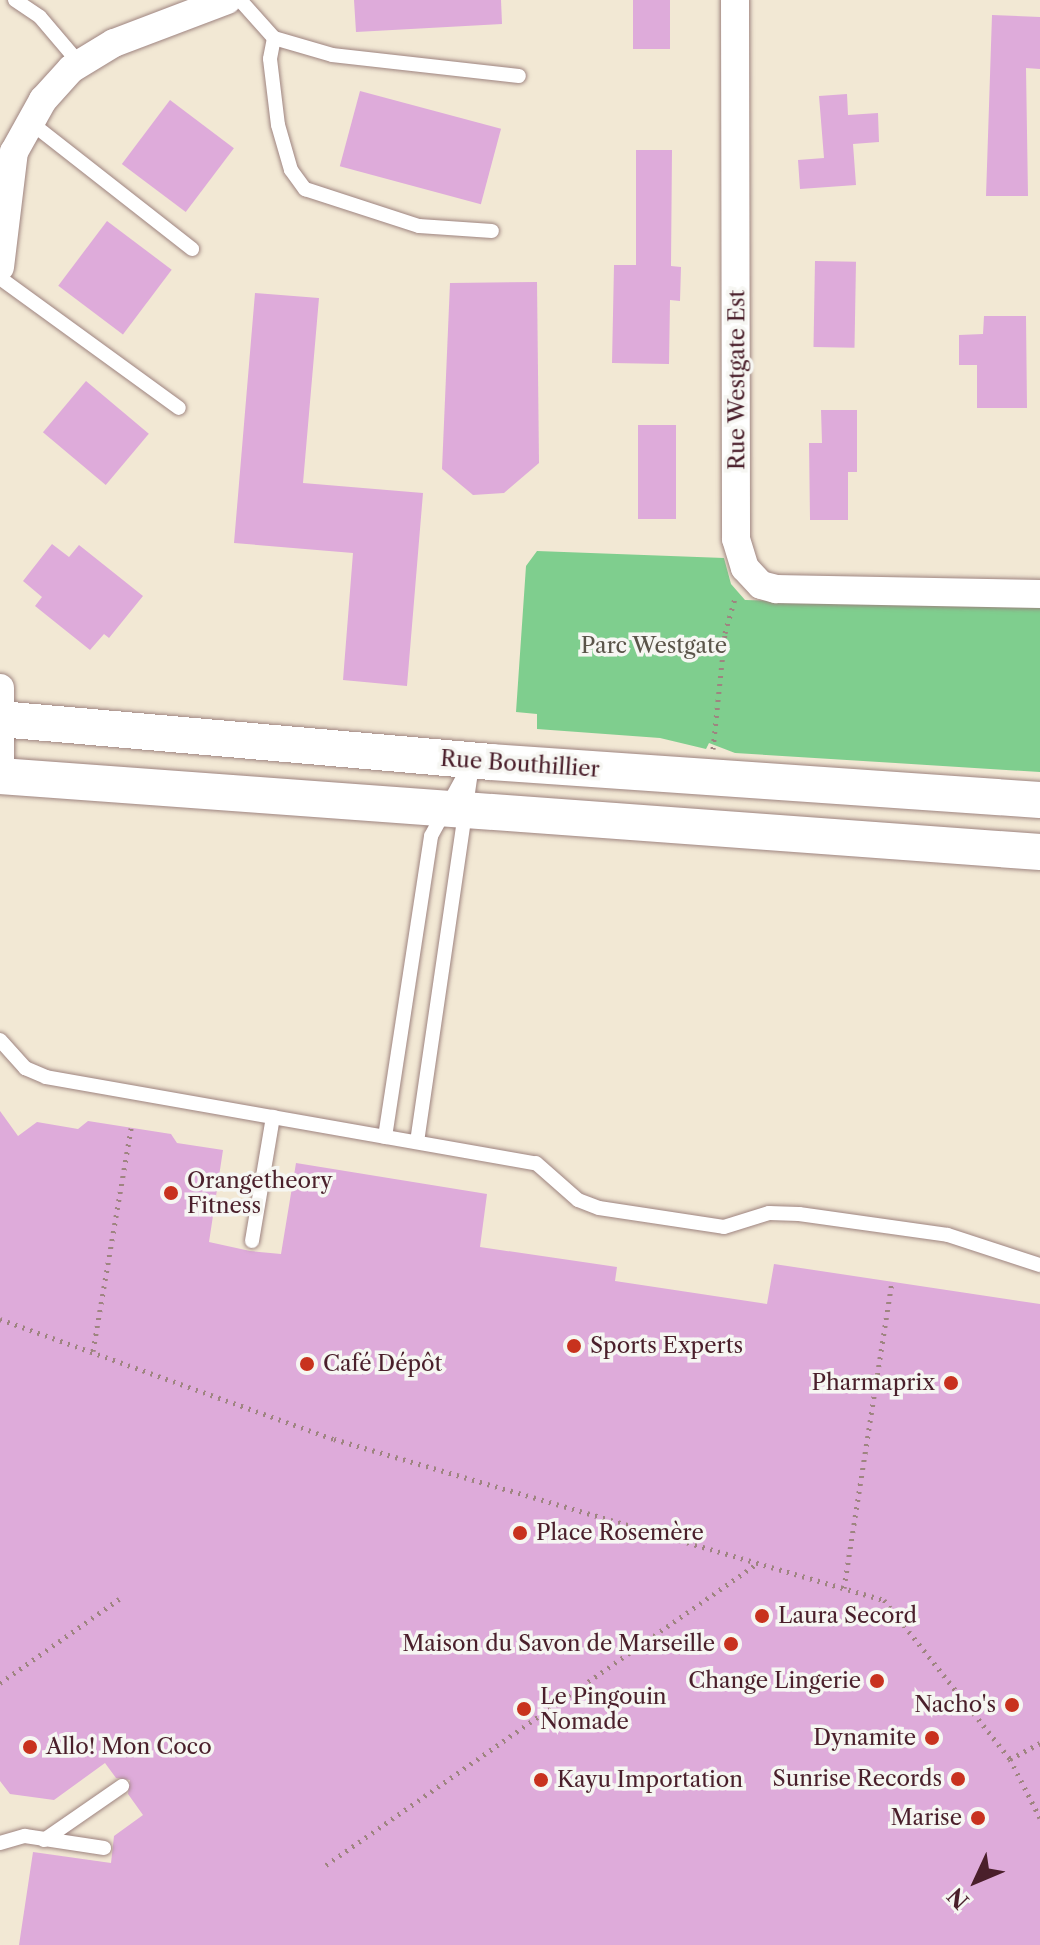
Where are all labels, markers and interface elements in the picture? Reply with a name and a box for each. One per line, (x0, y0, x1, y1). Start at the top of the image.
street label: Rue Westgate Est (724, 289, 750, 471)
park label: Parc Westgate (580, 633, 728, 659)
street label: Rue Bouthillier (439, 745, 601, 783)
place label: Orangetheory Fitness (187, 1167, 333, 1218)
marker: Orangetheory Fitness (162, 1184, 180, 1202)
place label: Sports Experts (590, 1333, 743, 1359)
marker: Sports Experts (565, 1337, 583, 1355)
place label: Café Dépôt (323, 1351, 442, 1377)
marker: Café Dépôt (298, 1355, 316, 1373)
place label: Pharmaprix (811, 1370, 935, 1396)
marker: Pharmaprix (942, 1374, 960, 1392)
place label: Place Rosemère (536, 1520, 704, 1546)
marker: Place Rosemère (511, 1524, 529, 1542)
place label: Laura Secord (778, 1603, 917, 1629)
marker: Laura Secord (753, 1607, 771, 1625)
place label: Maison du Savon de Marseille (402, 1631, 715, 1657)
marker: Maison du Savon de Marseille (722, 1635, 740, 1653)
place label: Change Lingerie (688, 1668, 861, 1694)
marker: Change Lingerie (868, 1672, 886, 1690)
place label: Le Pingouin Nomade (540, 1683, 667, 1734)
place label: Nacho's (914, 1692, 996, 1718)
marker: Nacho's (1003, 1696, 1021, 1714)
marker: Le Pingouin Nomade (515, 1700, 533, 1718)
place label: Dynamite (813, 1725, 916, 1751)
marker: Dynamite (923, 1729, 941, 1747)
place label: Allo! Mon Coco (46, 1734, 212, 1760)
marker: Allo! Mon Coco (21, 1738, 39, 1756)
place label: Sunrise Records (772, 1766, 942, 1792)
place label: Kayu Importation (557, 1767, 743, 1793)
marker: Sunrise Records (949, 1770, 967, 1788)
marker: Kayu Importation (532, 1771, 550, 1789)
place label: Marise (890, 1805, 962, 1831)
marker: Marise (969, 1809, 987, 1827)
north arrow (936, 1841, 1016, 1921)
text: N (942, 1882, 975, 1914)

